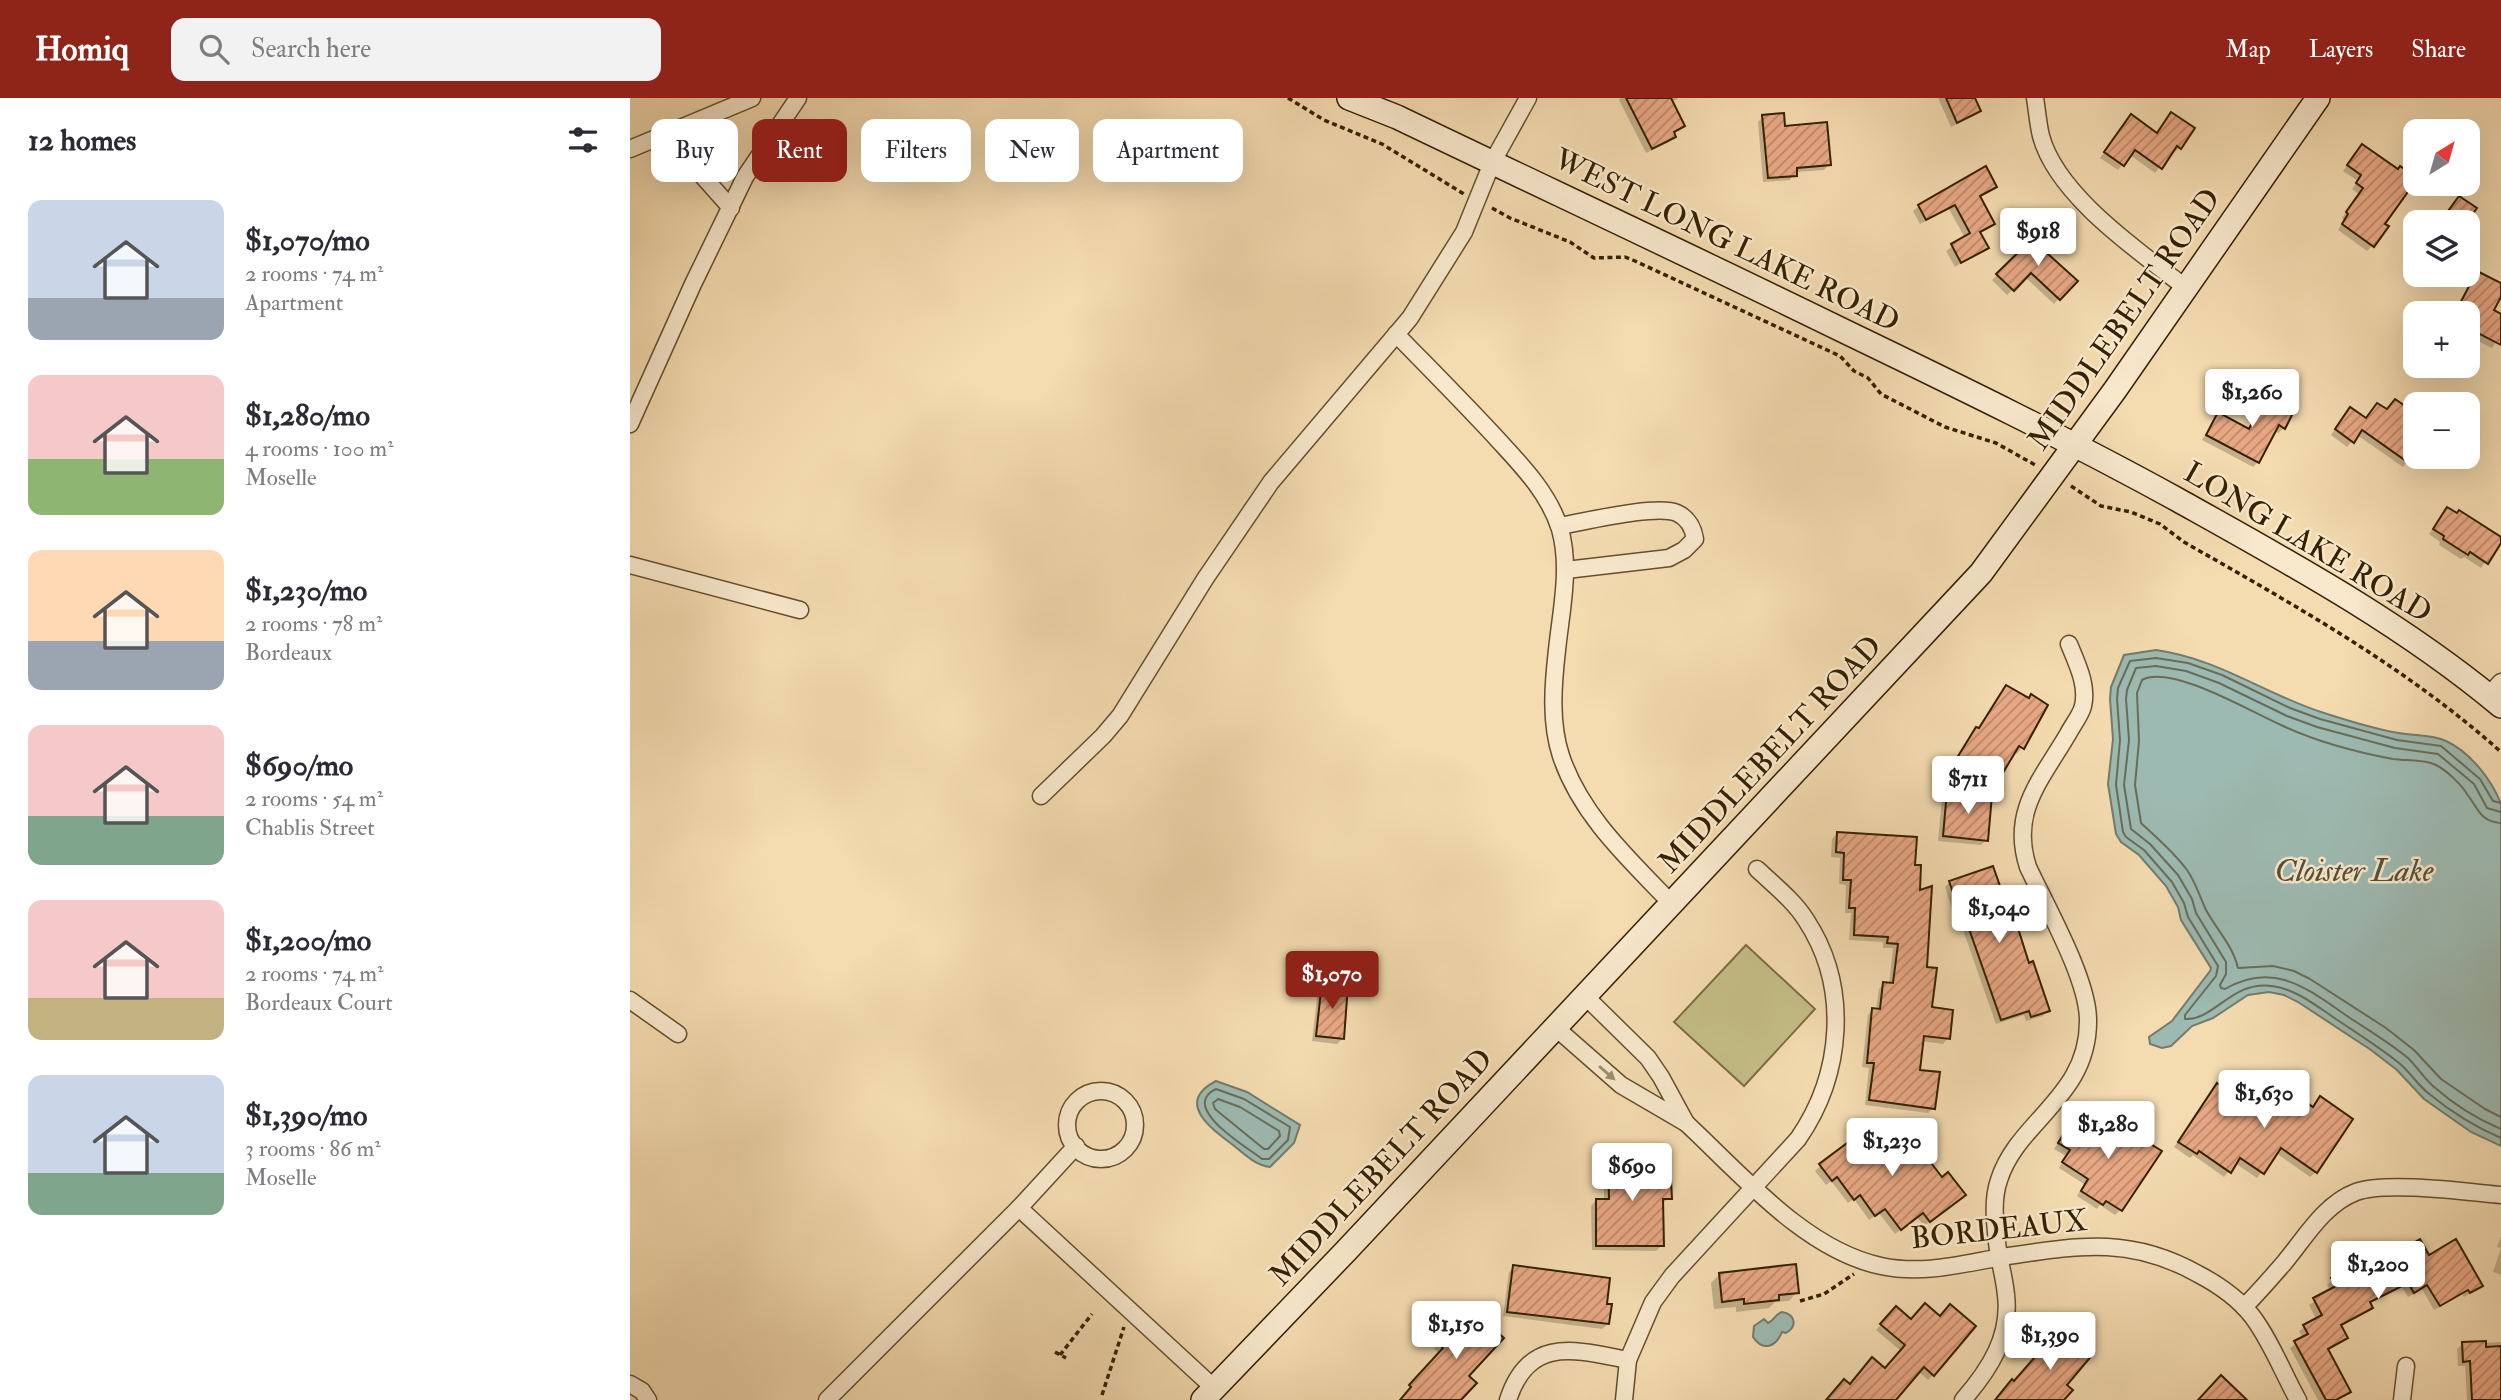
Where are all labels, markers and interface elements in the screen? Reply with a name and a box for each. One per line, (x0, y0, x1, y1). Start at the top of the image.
search box (171, 18, 661, 81)
text: Homiq (35, 29, 129, 70)
icon: search (195, 30, 233, 68)
text: Search here (251, 33, 371, 65)
text: Map (2226, 34, 2271, 65)
text: Layers (2309, 34, 2373, 65)
text: Share (2411, 34, 2466, 65)
chip: Buy (651, 119, 738, 182)
chip: Rent (752, 119, 847, 182)
chip: Filters (861, 119, 971, 182)
chip: New (985, 119, 1079, 182)
chip: Apartment (1093, 119, 1243, 182)
north arrow (2403, 119, 2480, 196)
map controls (2403, 119, 2480, 469)
icon: filters (564, 121, 602, 159)
text: 12 homes (28, 122, 136, 159)
street label: WEST LONG LAKE ROAD (1547, 140, 1906, 340)
street label: MIDDLEBELT ROAD (2020, 181, 2229, 457)
pin: $918 (1997, 208, 2079, 268)
button: layers (2403, 210, 2480, 287)
text: $918 (2016, 216, 2060, 245)
text: $1,070/mo (245, 222, 370, 259)
icon: home (84, 228, 168, 312)
text: 2 rooms · 74 m² (245, 259, 384, 288)
text: Apartment (245, 288, 343, 317)
button: + (2403, 301, 2480, 378)
pin: $1,260 (2195, 370, 2309, 429)
text: $1,260 (2221, 377, 2283, 406)
button: − (2403, 392, 2480, 469)
text: $1,280/mo (245, 397, 370, 434)
icon: home (84, 403, 168, 487)
text: 4 rooms · 100 m² (245, 434, 394, 463)
street label: LONG LAKE ROAD (2177, 454, 2438, 631)
text: Moselle (245, 463, 317, 492)
text: $1,230/mo (245, 572, 367, 609)
icon: home (84, 578, 168, 662)
text: 2 rooms · 78 m² (245, 609, 383, 638)
street label: MIDDLEBELT ROAD (1651, 628, 1890, 881)
text: Bordeaux (245, 638, 332, 667)
text: $690/mo (245, 747, 353, 784)
icon: home (84, 753, 168, 837)
pin: $711 (1927, 756, 2009, 816)
text: $711 (1948, 764, 1988, 793)
text: 2 rooms · 54 m² (245, 784, 383, 813)
text: Chablis Street (245, 813, 375, 842)
water label: Cloister Lake (2275, 851, 2434, 891)
pin: $1,040 (1942, 886, 2056, 945)
text: $1,040 (1968, 893, 2030, 922)
text: $1,200/mo (245, 922, 371, 959)
icon: home (84, 928, 168, 1012)
pin: $1,070 (1275, 951, 1389, 1011)
text: 2 rooms · 74 m² (245, 959, 384, 988)
text: $1,070 (1302, 959, 1362, 988)
text: Bordeaux Court (245, 988, 393, 1017)
street label: MIDDLEBELT ROAD (1262, 1041, 1501, 1294)
one-way arrow (1598, 1065, 1616, 1081)
pin: $1,630 (2207, 1070, 2321, 1130)
text: $1,630 (2235, 1078, 2293, 1107)
text: $1,390/mo (245, 1097, 367, 1134)
pin: $1,280 (2051, 1102, 2165, 1161)
icon: home (84, 1103, 168, 1187)
text: $1,280 (2078, 1109, 2138, 1138)
pin: $1,230 (1835, 1118, 1949, 1178)
text: $1,230 (1863, 1126, 1921, 1155)
text: 3 rooms · 86 m² (245, 1134, 381, 1163)
pin: $690 (1591, 1144, 1673, 1203)
text: $690 (1608, 1151, 1656, 1180)
text: Moselle (245, 1163, 317, 1192)
street label: BORDEAUX (1909, 1202, 2089, 1257)
pin: $1,200 (2321, 1242, 2435, 1301)
text: $1,200 (2347, 1249, 2409, 1278)
pin: $1,150 (1399, 1302, 1513, 1361)
text: $1,150 (1428, 1309, 1484, 1338)
pin: $1,390 (1993, 1312, 2107, 1372)
text: $1,390 (2020, 1320, 2080, 1349)

